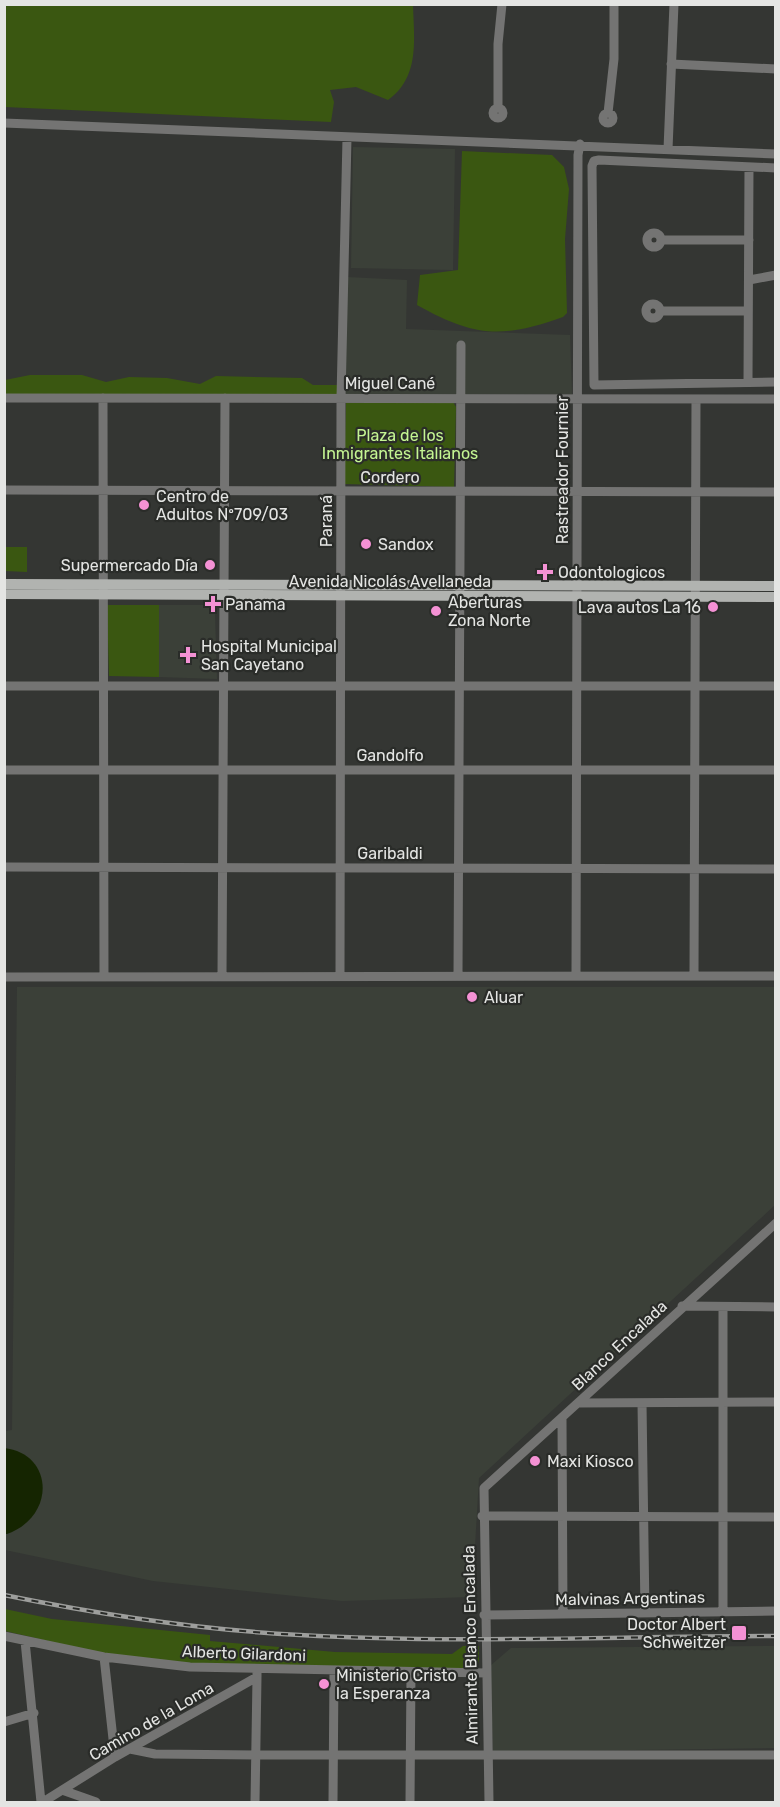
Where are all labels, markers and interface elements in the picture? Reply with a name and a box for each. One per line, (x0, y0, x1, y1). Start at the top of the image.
street label: Miguel Cané (345, 374, 435, 393)
street label: Rastreador Fournier (553, 396, 572, 544)
park label: Plaza de los Inmigrantes Italianos (322, 426, 478, 463)
street label: Cordero (360, 468, 420, 487)
place label: Centro de Adultos Nº709/03 (156, 487, 288, 524)
street label: Paraná (317, 495, 336, 547)
marker: Centro de Adultos Nº709/03 (137, 498, 151, 512)
place label: Sandox (378, 535, 434, 554)
marker: Sandox (359, 537, 373, 551)
place label: Supermercado Día (61, 556, 198, 575)
marker: Supermercado Día (203, 558, 217, 572)
marker: Odontologicos (536, 563, 554, 581)
place label: Odontologicos (558, 563, 665, 582)
street label: Avenida Nicolás Avellaneda (289, 572, 491, 591)
place label: Aberturas Zona Norte (448, 593, 531, 630)
place label: Panama (225, 595, 286, 614)
marker: Panama (206, 597, 220, 611)
place label: Lava autos La 16 (578, 598, 701, 617)
marker: Lava autos La 16 (706, 600, 720, 614)
marker: Aberturas Zona Norte (429, 604, 443, 618)
place label: Hospital Municipal San Cayetano (201, 637, 337, 674)
marker: Hospital Municipal San Cayetano (179, 646, 197, 664)
street label: Gandolfo (356, 746, 424, 765)
street label: Garibaldi (357, 844, 423, 863)
place label: Aluar (484, 988, 523, 1007)
marker: Aluar (465, 990, 479, 1004)
street label: Blanco Encalada (568, 1296, 671, 1394)
place label: Maxi Kiosco (547, 1452, 634, 1471)
marker: Maxi Kiosco (528, 1454, 542, 1468)
street label: Almirante Blanco Encalada (459, 1545, 482, 1745)
street label: Malvinas Argentinas (555, 1588, 705, 1609)
place label: Doctor Albert Schweitzer (627, 1615, 726, 1652)
marker: Doctor Albert Schweitzer (730, 1624, 748, 1642)
street label: Alberto Gilardoni (182, 1642, 306, 1665)
place label: Ministerio Cristo la Esperanza (336, 1666, 457, 1703)
marker: Ministerio Cristo la Esperanza (317, 1677, 331, 1691)
street label: Camino de la Loma (86, 1678, 217, 1765)

